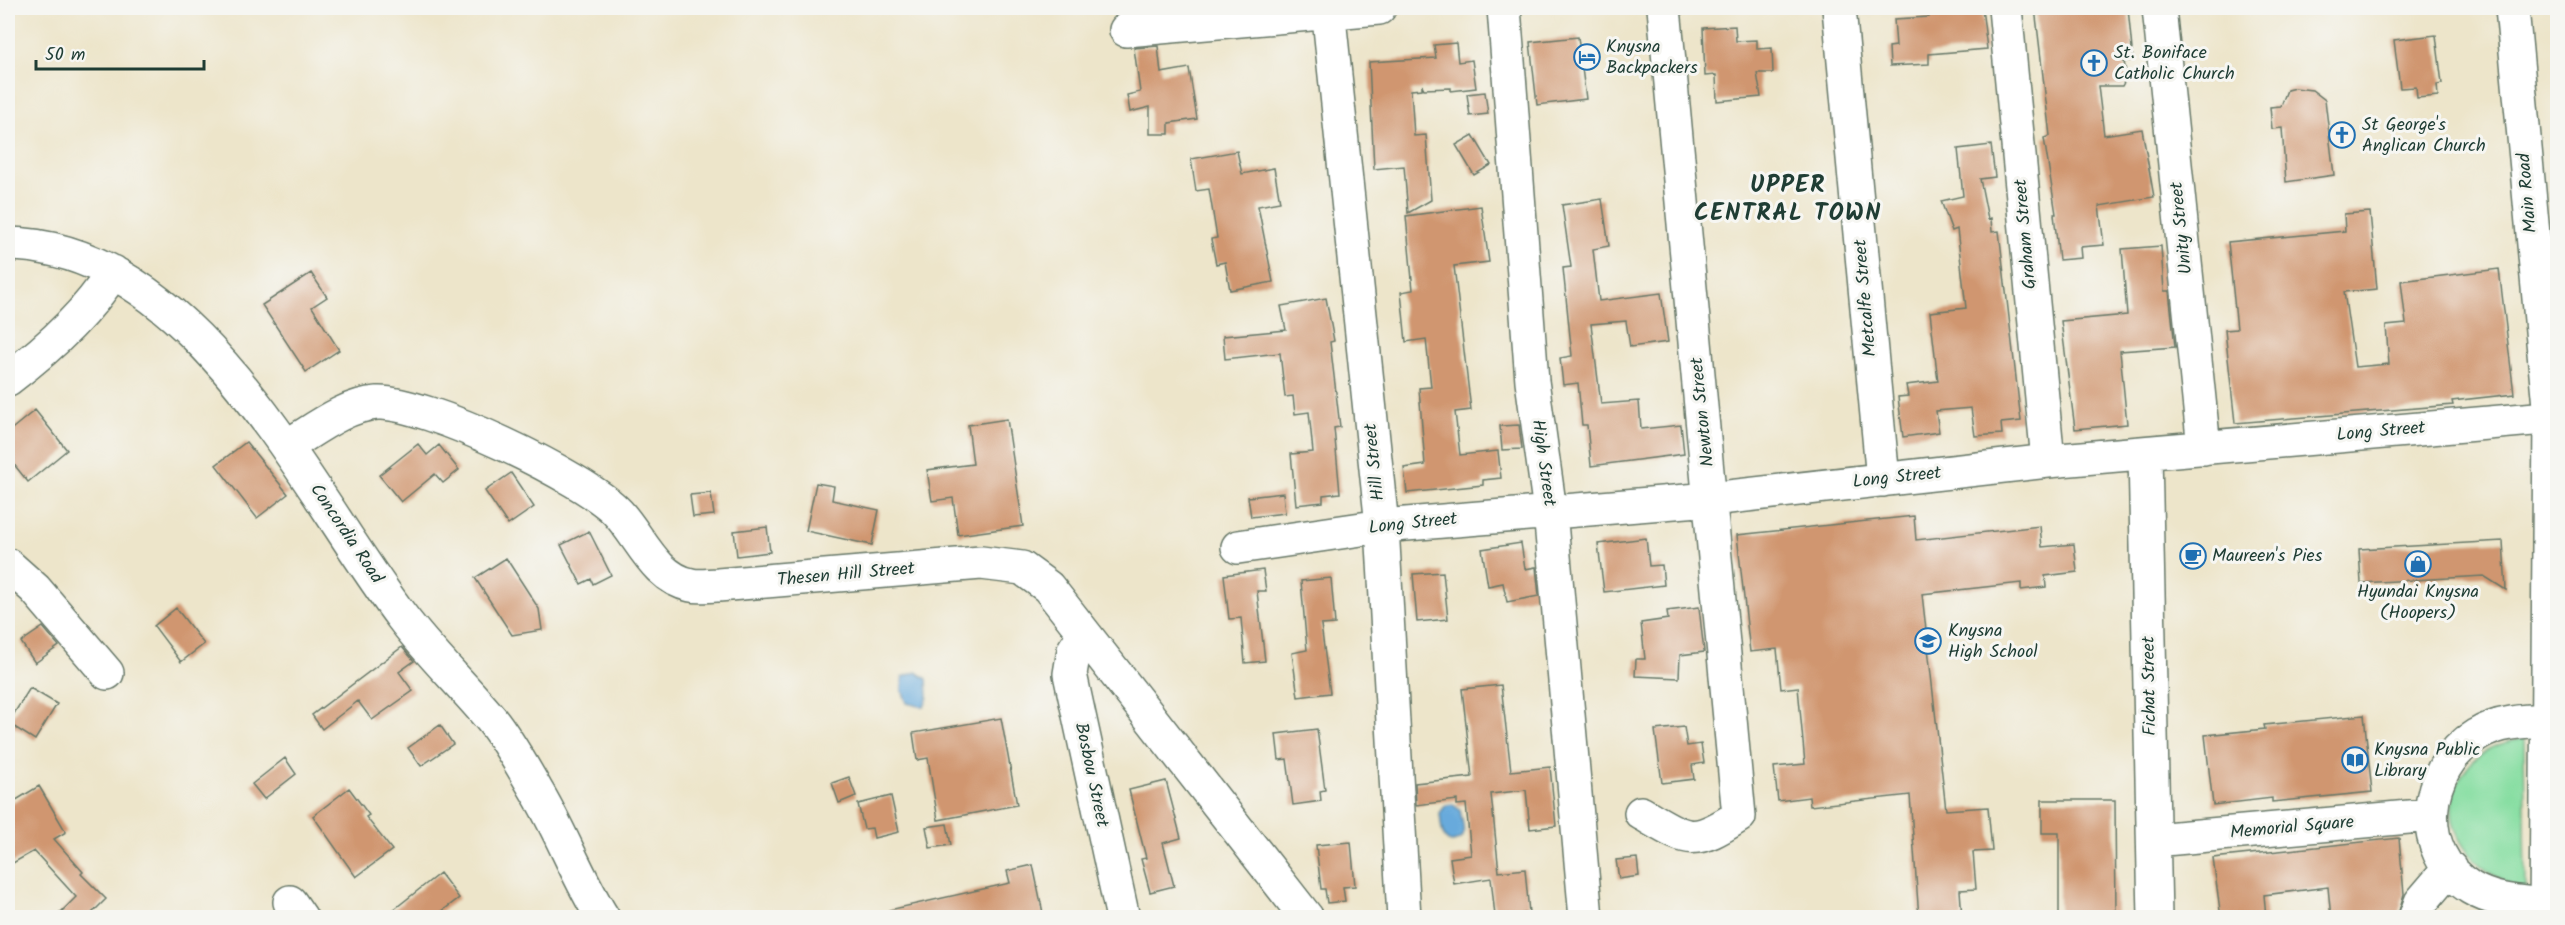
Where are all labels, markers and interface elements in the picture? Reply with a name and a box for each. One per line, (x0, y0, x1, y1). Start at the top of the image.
scale bar (36, 33, 204, 71)
place label: Knysna Backpackers (1606, 33, 1698, 83)
place label: St. Boniface Catholic Church (2114, 39, 2235, 89)
text: 50 m (45, 41, 85, 70)
hotel icon: Knysna Backpackers (1572, 42, 1602, 72)
church icon: St. Boniface Catholic Church (2079, 48, 2109, 78)
place label: St George's Anglican Church (2362, 111, 2486, 161)
church icon: St George's Anglican Church (2327, 120, 2357, 150)
street label: Main Road (2510, 151, 2546, 234)
district label: UPPER CENTRAL TOWN (1694, 166, 1882, 233)
street label: Graham Street (2007, 177, 2045, 290)
street label: Unity Street (2163, 179, 2201, 276)
street label: Metcalfe Street (1846, 237, 1886, 358)
street label: Newton Street (1683, 355, 1723, 468)
street label: Long Street (2335, 414, 2428, 450)
street label: High Street (1523, 418, 1564, 509)
street label: Hill Street (1356, 421, 1393, 502)
street label: Long Street (1851, 459, 1944, 497)
street label: Concordia Road (302, 478, 391, 591)
street label: Long Street (1367, 505, 1460, 543)
cafe icon: Maureen's Pies (2178, 541, 2208, 571)
place label: Maureen's Pies (2212, 542, 2323, 571)
shop icon: Hyundai Knysna (Hoopers) (2403, 549, 2433, 579)
street label: Thesen Hill Street (776, 554, 917, 595)
place label: Hyundai Knysna (Hoopers) (2357, 578, 2479, 628)
place label: Knysna High School (1948, 617, 2038, 667)
school or university icon: Knysna High School (1913, 626, 1943, 656)
street label: Fichat Street (2135, 635, 2165, 736)
street label: Bosbou Street (1066, 720, 1116, 831)
place label: Knysna Public Library (2374, 736, 2480, 786)
library icon: Knysna Public Library (2340, 745, 2370, 775)
street label: Memorial Square (2229, 808, 2355, 848)

